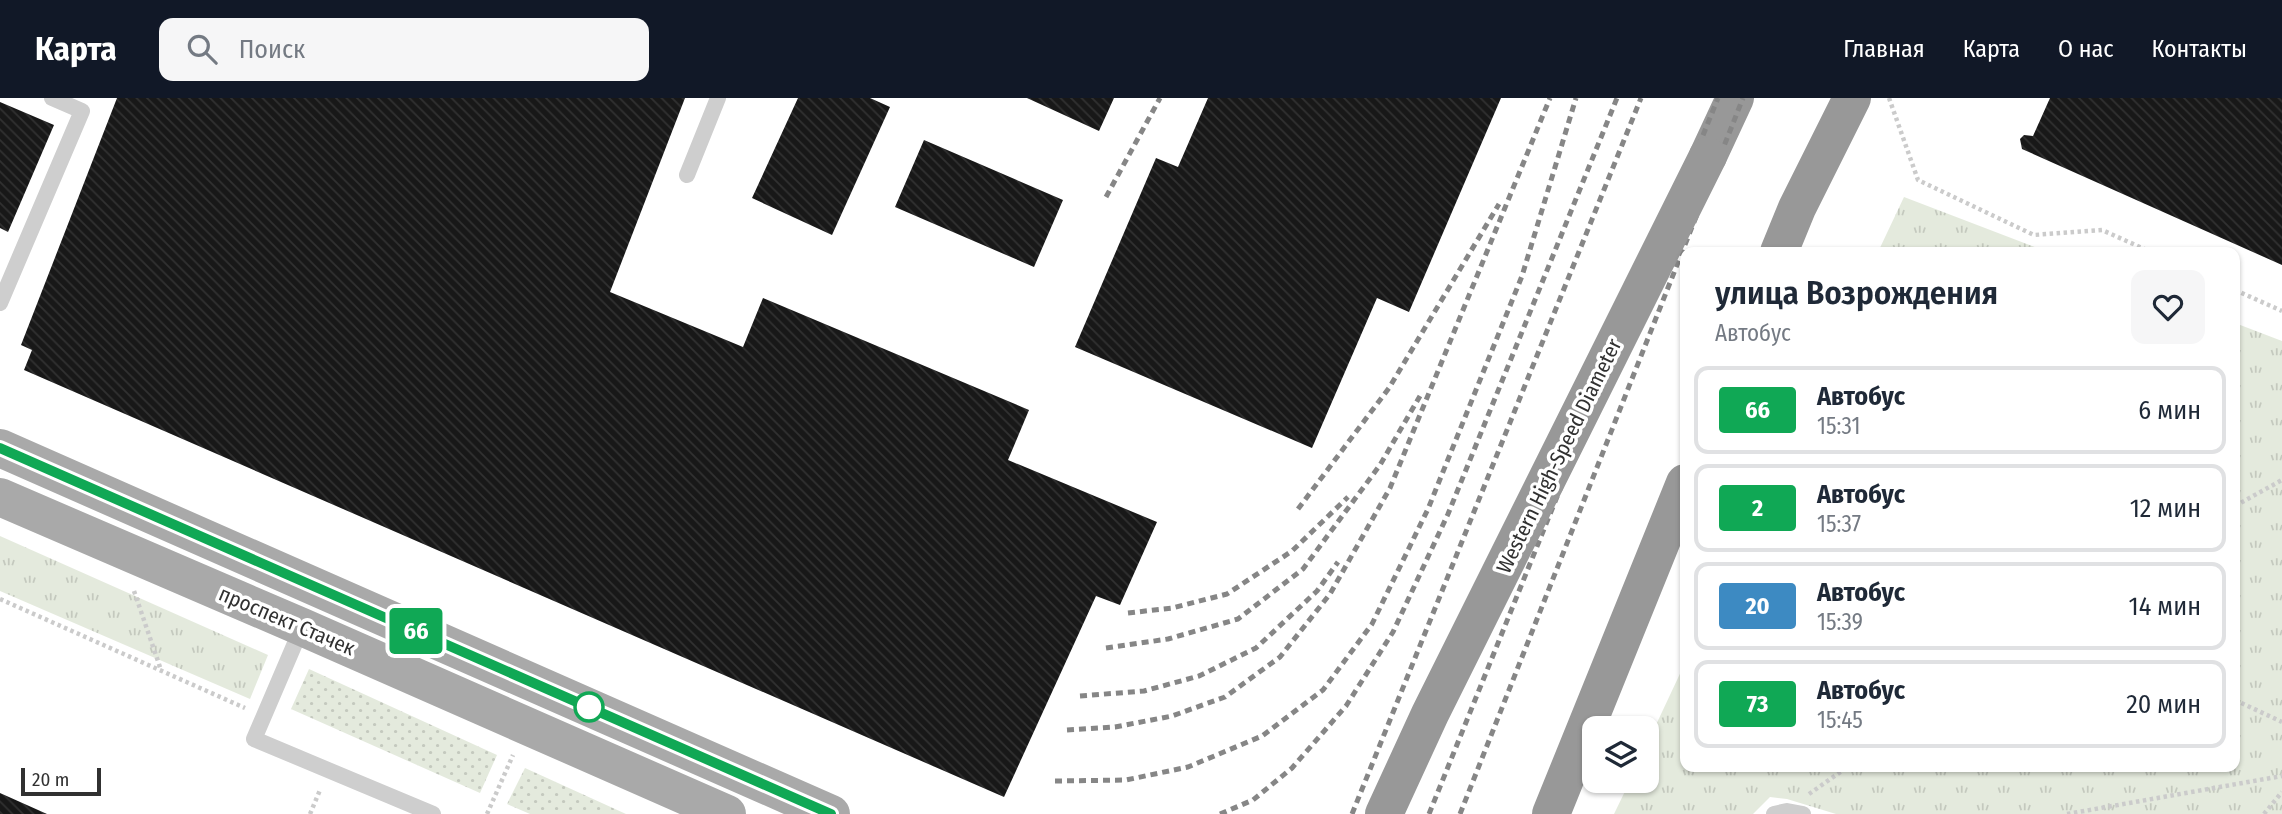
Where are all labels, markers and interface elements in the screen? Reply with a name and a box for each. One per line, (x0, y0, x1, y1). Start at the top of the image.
search box (159, 18, 649, 81)
text: Карта (35, 29, 117, 69)
icon: search (183, 30, 221, 68)
text: Поиск (239, 34, 305, 65)
text: Главная (1843, 35, 1925, 63)
text: Карта (1963, 35, 2020, 63)
text: О нас (2058, 35, 2113, 63)
text: Контакты (2151, 35, 2247, 63)
button: heart (2131, 270, 2205, 344)
text: улица Возрождения (1715, 273, 1998, 313)
text: Автобус (1715, 319, 1791, 347)
street label: Western High-Speed Diameter (1491, 334, 1628, 578)
text: Автобус (1817, 381, 1905, 412)
text: 6 мин (2138, 395, 2201, 426)
text: 66 (1745, 396, 1770, 424)
text: 15:31 (1817, 412, 1860, 440)
text: Автобус (1817, 479, 1905, 510)
text: 12 мин (2130, 493, 2201, 524)
text: 2 (1752, 494, 1763, 522)
text: 15:37 (1817, 510, 1861, 538)
text: Автобус (1817, 577, 1905, 608)
street label: проспект Стачек (215, 581, 359, 661)
text: 14 мин (2129, 591, 2201, 622)
text: 20 (1745, 592, 1770, 620)
line badge: 66 (384, 608, 448, 654)
text: 15:39 (1817, 608, 1863, 636)
text: 66 (403, 617, 429, 645)
text: Автобус (1817, 675, 1905, 706)
text: 20 мин (2126, 689, 2201, 720)
text: 73 (1747, 690, 1768, 718)
unlabelled marker (574, 692, 604, 722)
text: 15:45 (1817, 706, 1863, 734)
map controls (1582, 716, 1659, 793)
button: layers (1582, 716, 1659, 793)
scale bar (21, 765, 102, 797)
text: 20 m (32, 768, 69, 791)

